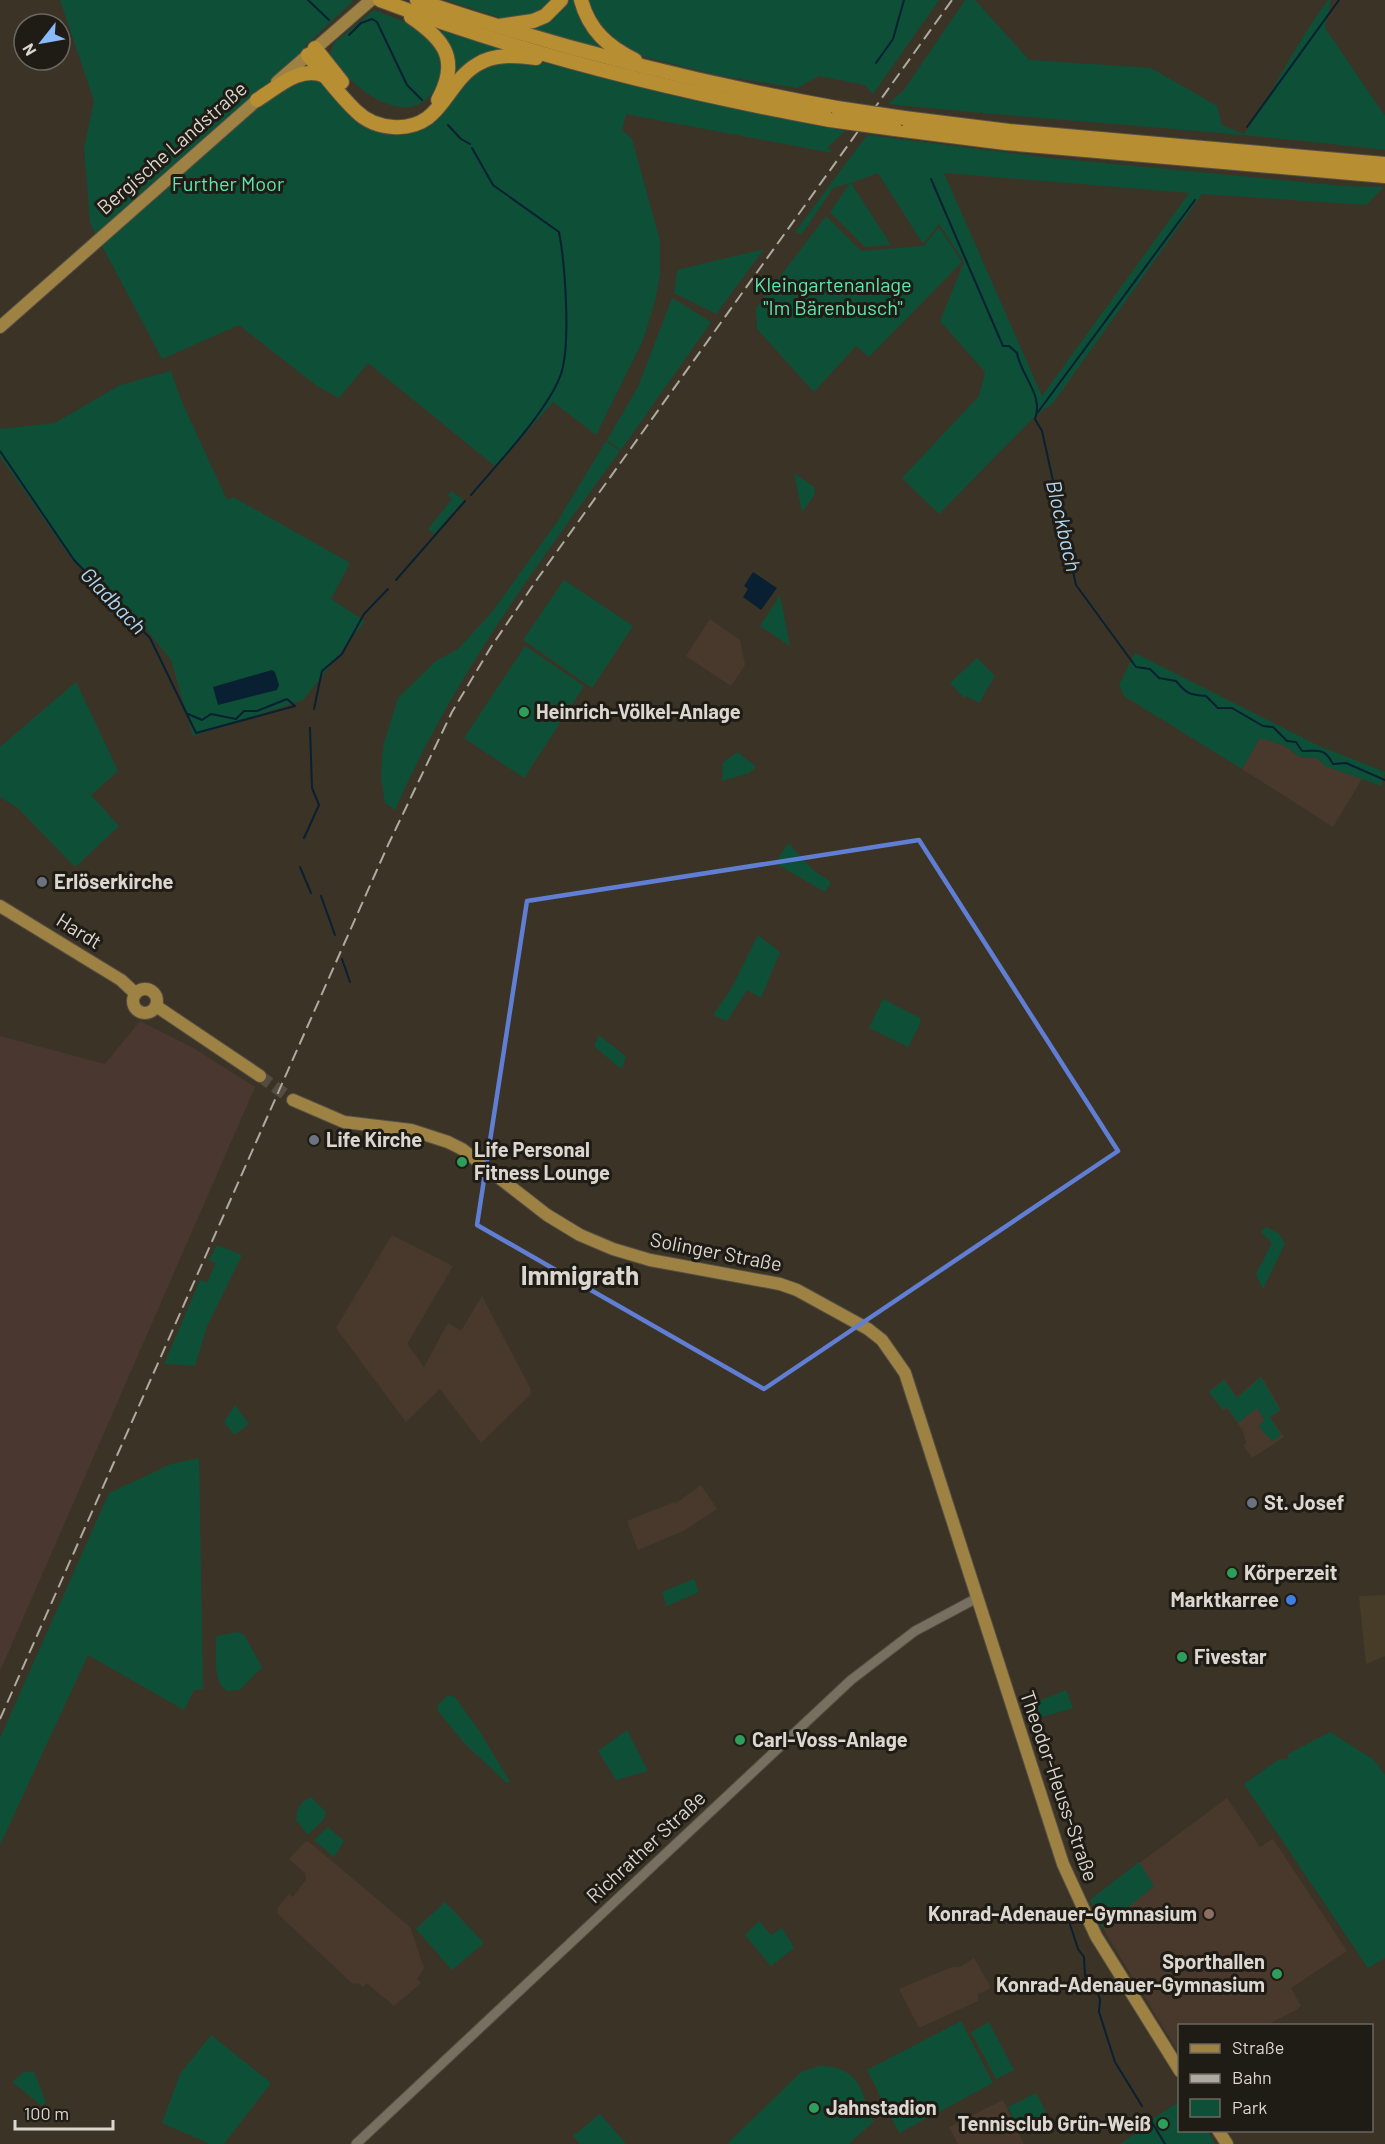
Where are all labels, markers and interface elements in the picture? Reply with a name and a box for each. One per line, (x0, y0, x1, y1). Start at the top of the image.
north arrow (12, 12, 72, 72)
text: N (18, 41, 40, 59)
street label: Bergische Landstraße (92, 76, 251, 219)
park label: Further Moor (172, 171, 284, 195)
park label: Kleingartenanlage "Im Bärenbusch" (754, 272, 912, 319)
water label: Blockbach (1042, 477, 1087, 574)
water label: Gladbach (76, 561, 152, 639)
place label: Heinrich-Völkel-Anlage (536, 699, 741, 723)
marker: Heinrich-Völkel-Anlage (517, 705, 531, 719)
place label: Erlöserkirche (54, 869, 174, 893)
marker: Erlöserkirche (35, 875, 49, 889)
street label: Hardt (53, 907, 107, 953)
place label: Life Kirche (326, 1127, 422, 1151)
marker: Life Kirche (307, 1133, 321, 1147)
place label: Life Personal Fitness Lounge (474, 1137, 610, 1184)
marker: Life Personal Fitness Lounge (455, 1155, 469, 1169)
street label: Solinger Straße (648, 1226, 784, 1276)
district label: Immigrath (521, 1259, 639, 1290)
place label: St. Josef (1264, 1490, 1344, 1514)
marker: St. Josef (1245, 1496, 1259, 1510)
place label: Körperzeit (1244, 1560, 1337, 1584)
marker: Körperzeit (1225, 1566, 1239, 1580)
place label: Marktkarree (1171, 1587, 1279, 1611)
marker: Marktkarree (1284, 1593, 1298, 1607)
place label: Fivestar (1194, 1644, 1267, 1668)
marker: Fivestar (1175, 1650, 1189, 1664)
street label: Theodor-Heuss-Straße (1016, 1687, 1104, 1884)
place label: Carl-Voss-Anlage (752, 1727, 908, 1751)
marker: Carl-Voss-Anlage (733, 1733, 747, 1747)
street label: Richrather Straße (581, 1785, 710, 1908)
place label: Konrad-Adenauer-Gymnasium (928, 1901, 1197, 1925)
marker: Konrad-Adenauer-Gymnasium (1202, 1907, 1216, 1921)
place label: Sporthallen Konrad-Adenauer-Gymnasium (996, 1949, 1265, 1996)
marker: Sporthallen Konrad-Adenauer-Gymnasium (1270, 1967, 1284, 1981)
legend (1178, 2024, 1373, 2132)
text: Straße (1232, 2036, 1284, 2058)
text: Bahn (1232, 2066, 1272, 2088)
scale bar (15, 2093, 112, 2131)
place label: Jahnstadion (826, 2095, 937, 2119)
text: Park (1232, 2096, 1267, 2118)
marker: Jahnstadion (807, 2101, 821, 2115)
text: 100 m (24, 2102, 69, 2124)
place label: Tennisclub Grün-Weiß (958, 2111, 1151, 2135)
marker: Tennisclub Grün-Weiß (1156, 2117, 1170, 2131)

